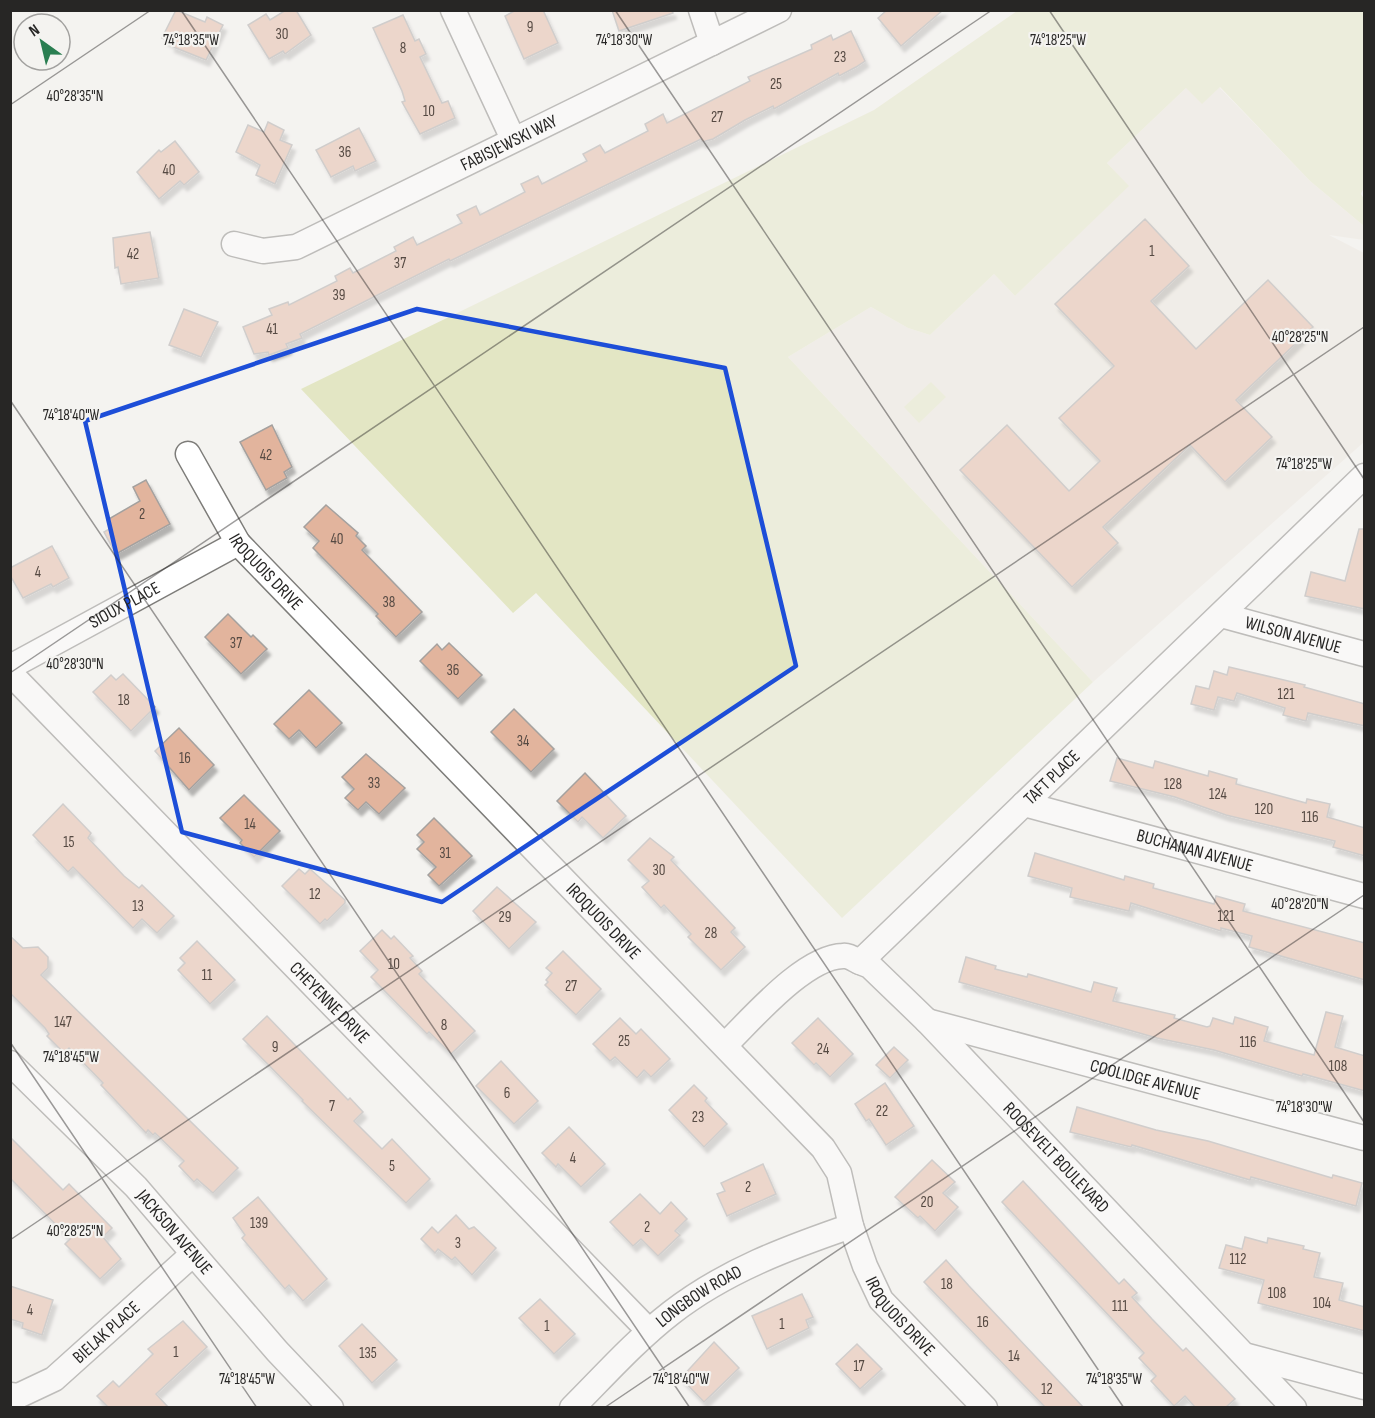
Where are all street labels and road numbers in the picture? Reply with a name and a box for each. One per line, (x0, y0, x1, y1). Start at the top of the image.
street label: FABISJEWSKI WAY (457, 110, 561, 175)
street label: IROQUOIS DRIVE (224, 530, 307, 614)
street label: SIOUX PLACE (85, 577, 163, 633)
street label: WILSON AVENUE (1243, 612, 1344, 658)
street label: TAFT PLACE (1019, 745, 1084, 809)
street label: BUCHANAN AVENUE (1134, 824, 1255, 876)
street label: IROQUOIS DRIVE (562, 879, 645, 964)
street label: CHEYENNE DRIVE (286, 957, 374, 1047)
street label: COOLIDGE AVENUE (1088, 1055, 1203, 1104)
street label: ROOSEVELT BOULEVARD (999, 1098, 1114, 1217)
street label: JACKSON AVENUE (132, 1185, 217, 1279)
street label: LONGBOW ROAD (651, 1261, 745, 1331)
street label: IROQUOIS DRIVE (861, 1273, 939, 1360)
street label: BIELAK PLACE (68, 1297, 144, 1368)

